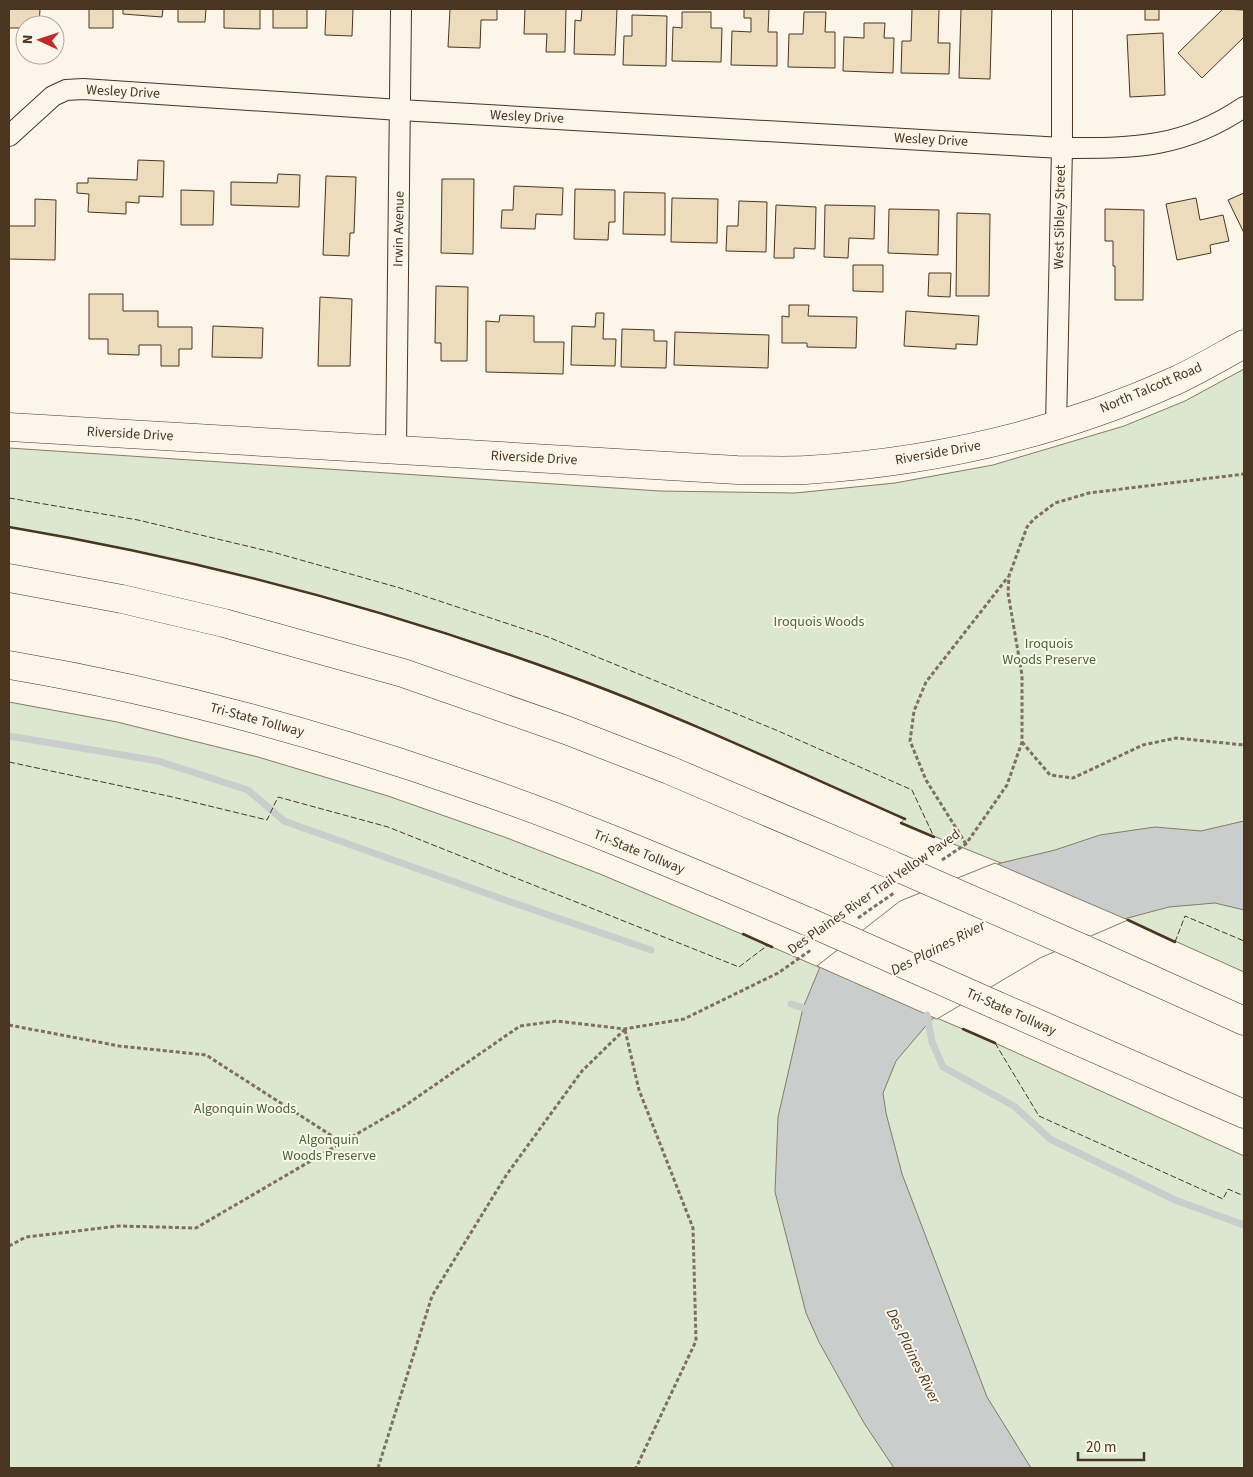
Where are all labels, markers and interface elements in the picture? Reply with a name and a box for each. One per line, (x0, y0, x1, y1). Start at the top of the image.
north arrow (15, 15, 65, 65)
text: N (18, 34, 38, 45)
street label: Wesley Drive (85, 80, 161, 104)
street label: Wesley Drive (489, 105, 565, 129)
street label: Wesley Drive (893, 128, 969, 152)
street label: West Sibley Street (1049, 164, 1071, 270)
street label: Irwin Avenue (388, 191, 410, 267)
street label: North Talcott Road (1097, 357, 1205, 419)
street label: Riverside Drive (86, 422, 174, 446)
street label: Riverside Drive (894, 436, 983, 470)
street label: Riverside Drive (490, 446, 578, 470)
park label: Iroquois Woods (774, 612, 865, 632)
park label: Iroquois Woods Preserve (1002, 634, 1096, 670)
street label: Tri-State Tollway (208, 698, 307, 742)
street label: Tri-State Tollway (590, 825, 688, 880)
street label: Des Plaines River Trail Yellow Paved (785, 826, 963, 958)
water label: Des Plaines River (888, 916, 988, 980)
street label: Tri-State Tollway (963, 983, 1060, 1041)
park label: Algonquin Woods (194, 1099, 296, 1119)
park label: Algonquin Woods Preserve (282, 1130, 376, 1166)
water label: Des Plaines River (881, 1305, 946, 1408)
scale bar (1078, 1430, 1144, 1462)
text: 20 m (1086, 1437, 1116, 1458)

